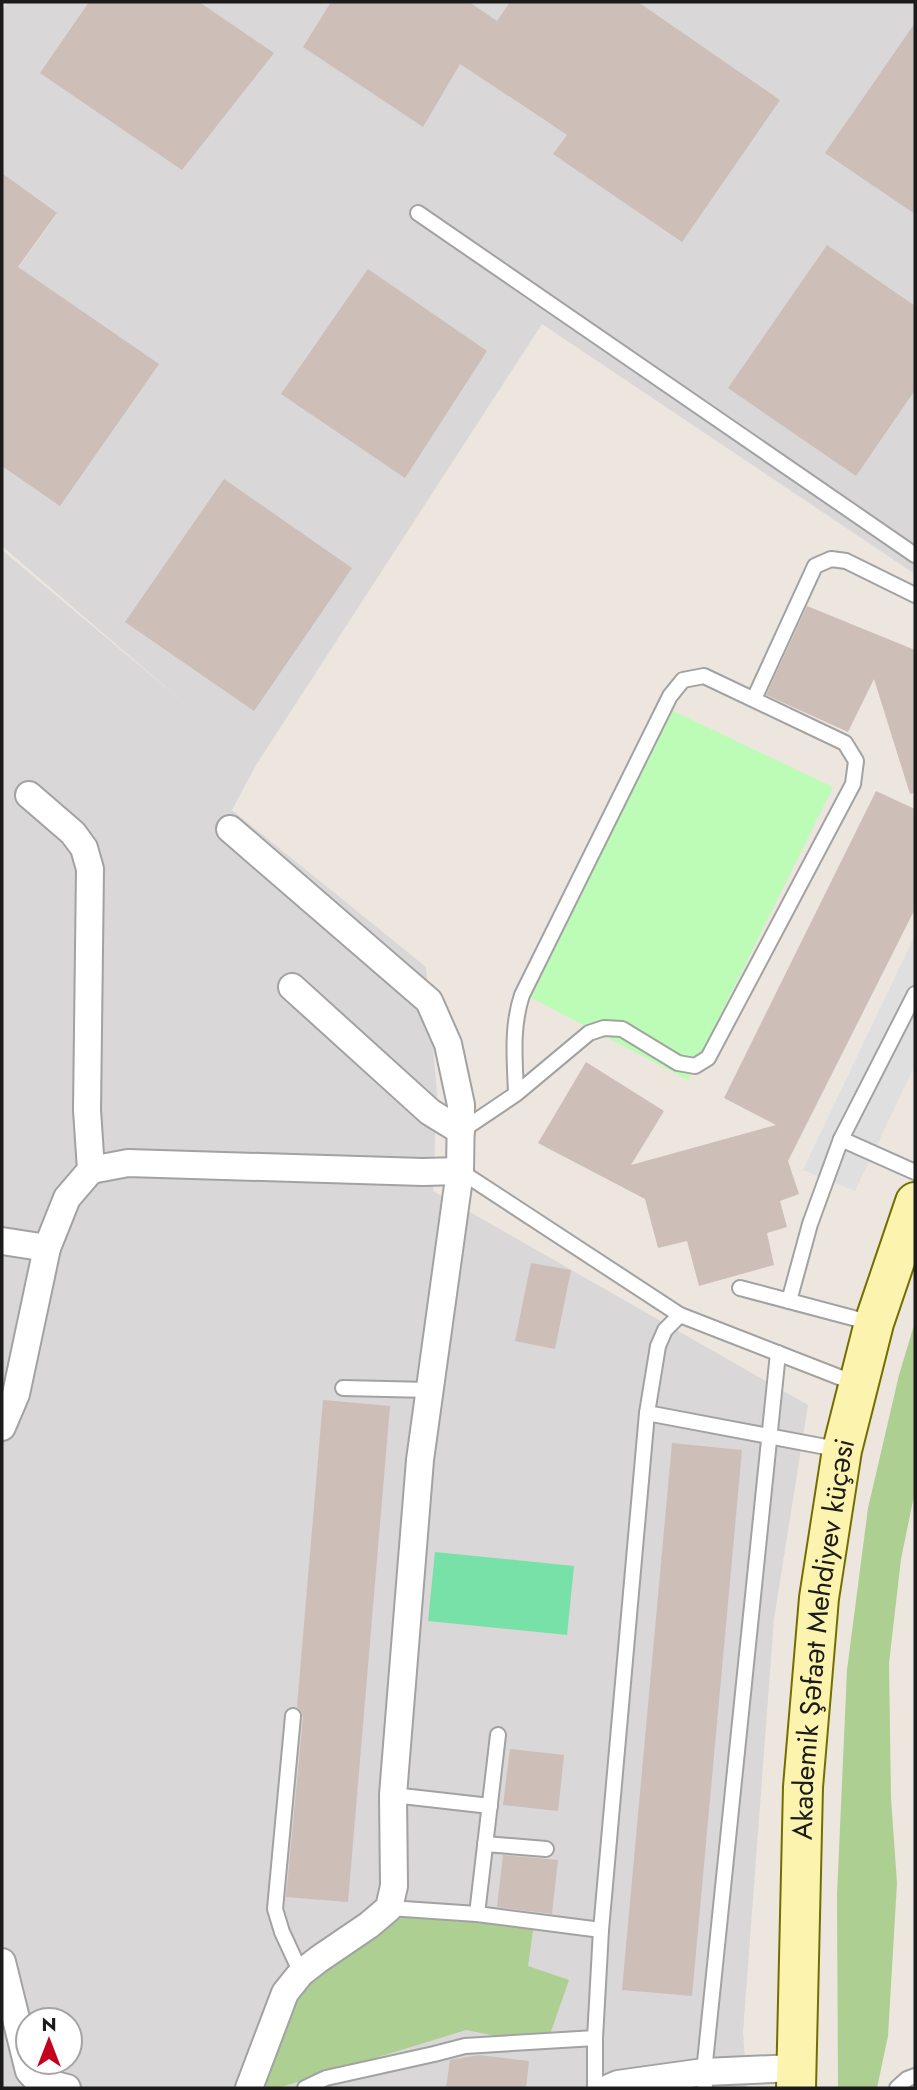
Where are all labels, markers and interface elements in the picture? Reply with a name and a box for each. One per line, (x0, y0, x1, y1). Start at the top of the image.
street label: Akademik Şəfaət Mehdiyev küçəsi (781, 1434, 865, 1841)
north arrow (14, 2006, 84, 2076)
text: N (41, 2011, 57, 2038)

